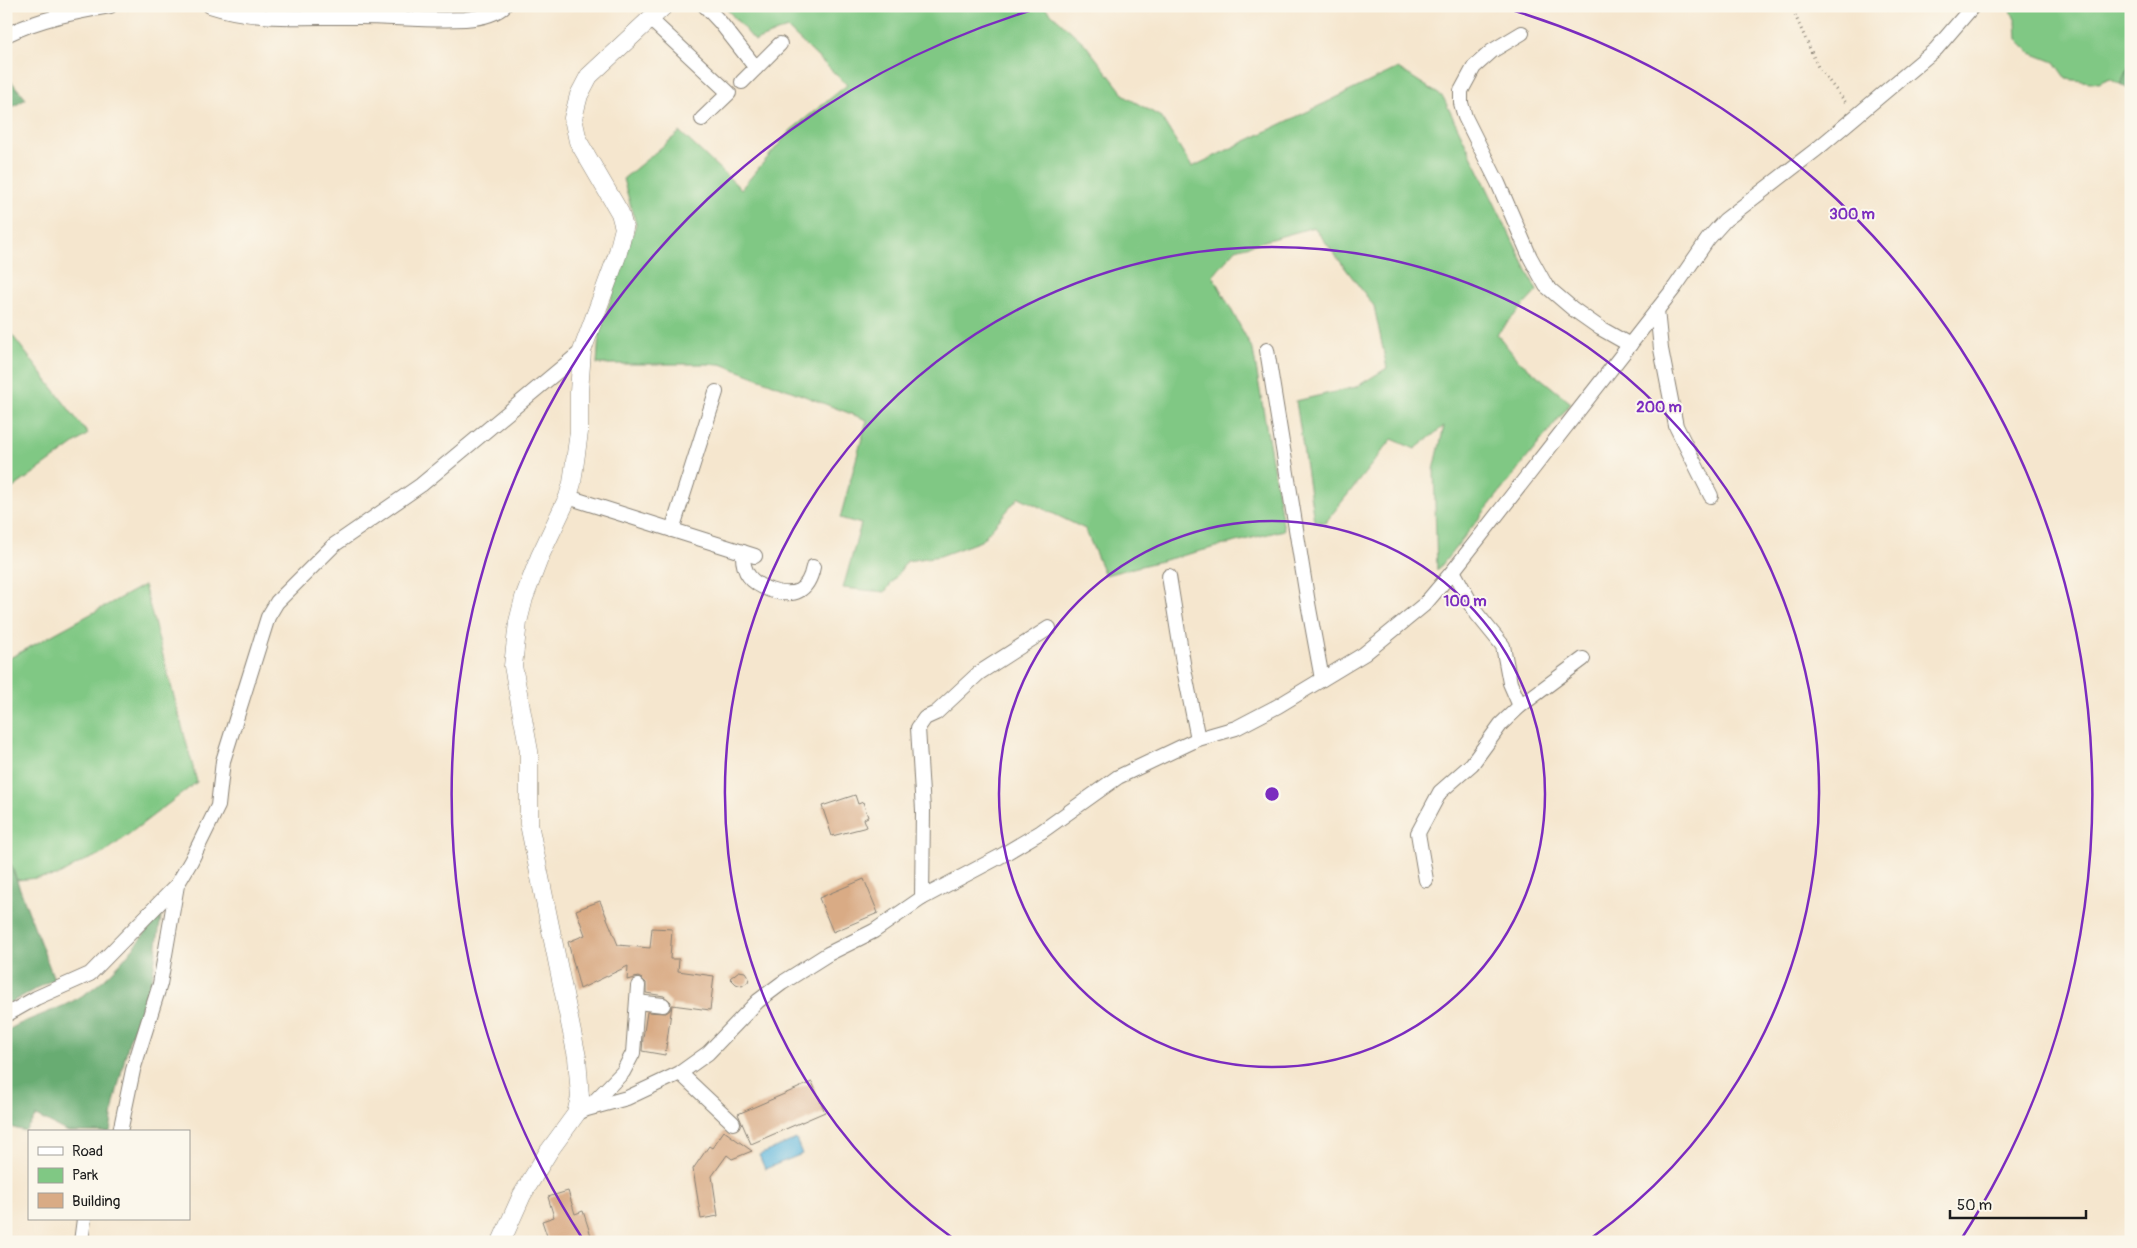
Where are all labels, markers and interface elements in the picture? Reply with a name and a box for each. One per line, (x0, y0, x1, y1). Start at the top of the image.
text: 300 m (1829, 205, 1875, 224)
text: 200 m (1636, 398, 1682, 417)
text: 100 m (1444, 592, 1486, 611)
centre of rings (1263, 785, 1281, 803)
legend (28, 1130, 190, 1220)
text: Road (72, 1142, 103, 1161)
text: Park (72, 1166, 99, 1185)
scale bar (1950, 1188, 2086, 1220)
text: Building (72, 1192, 120, 1211)
text: 50 m (1957, 1196, 1992, 1215)

